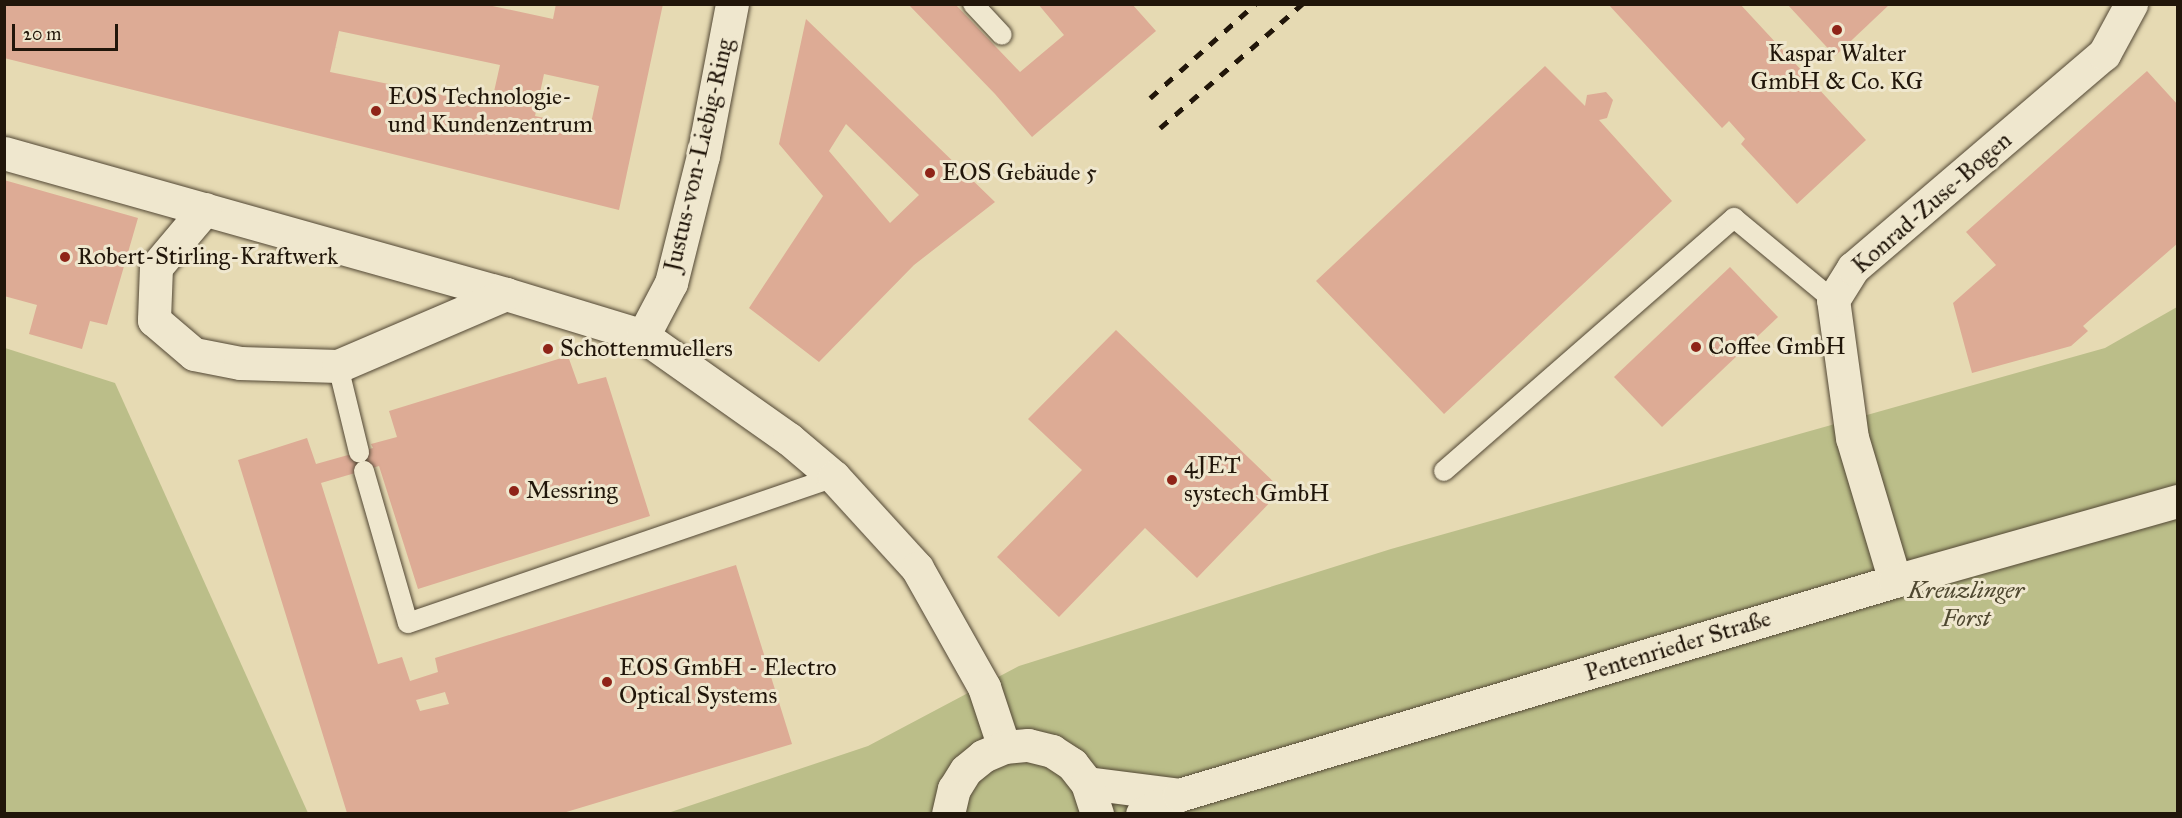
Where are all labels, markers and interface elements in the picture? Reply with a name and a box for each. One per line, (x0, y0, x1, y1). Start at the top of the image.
scale bar (15, 12, 122, 50)
text: 20 m (23, 23, 61, 45)
marker: Kaspar Walter GmbH & Co. KG (1830, 23, 1844, 37)
street label: Justus-von-Liebig-Ring (658, 36, 740, 274)
place label: Kaspar Walter GmbH & Co. KG (1751, 40, 1923, 96)
place label: EOS Technologie- und Kundenzentrum (388, 83, 593, 139)
marker: EOS Technologie- und Kundenzentrum (369, 104, 383, 118)
street label: Konrad-Zuse-Bogen (1846, 126, 2018, 280)
place label: EOS Gebäude 5 (942, 159, 1097, 187)
marker: EOS Gebäude 5 (923, 166, 937, 180)
place label: Robert-Stirling-Kraftwerk (77, 243, 338, 271)
marker: Robert-Stirling-Kraftwerk (58, 250, 72, 264)
place label: Coffee GmbH (1708, 333, 1846, 361)
place label: Schottenmuellers (560, 335, 733, 363)
marker: Coffee GmbH (1689, 340, 1703, 354)
marker: Schottenmuellers (541, 342, 555, 356)
place label: 4JET systech GmbH (1184, 452, 1329, 508)
marker: 4JET systech GmbH (1165, 473, 1179, 487)
place label: Messring (526, 477, 618, 505)
marker: Messring (507, 484, 521, 498)
park label: Kreuzlinger Forst (1908, 577, 2024, 633)
street label: Pentenrieder Straße (1581, 604, 1775, 688)
place label: EOS GmbH - Electro Optical Systems (619, 654, 837, 710)
marker: EOS GmbH - Electro Optical Systems (600, 675, 614, 689)

